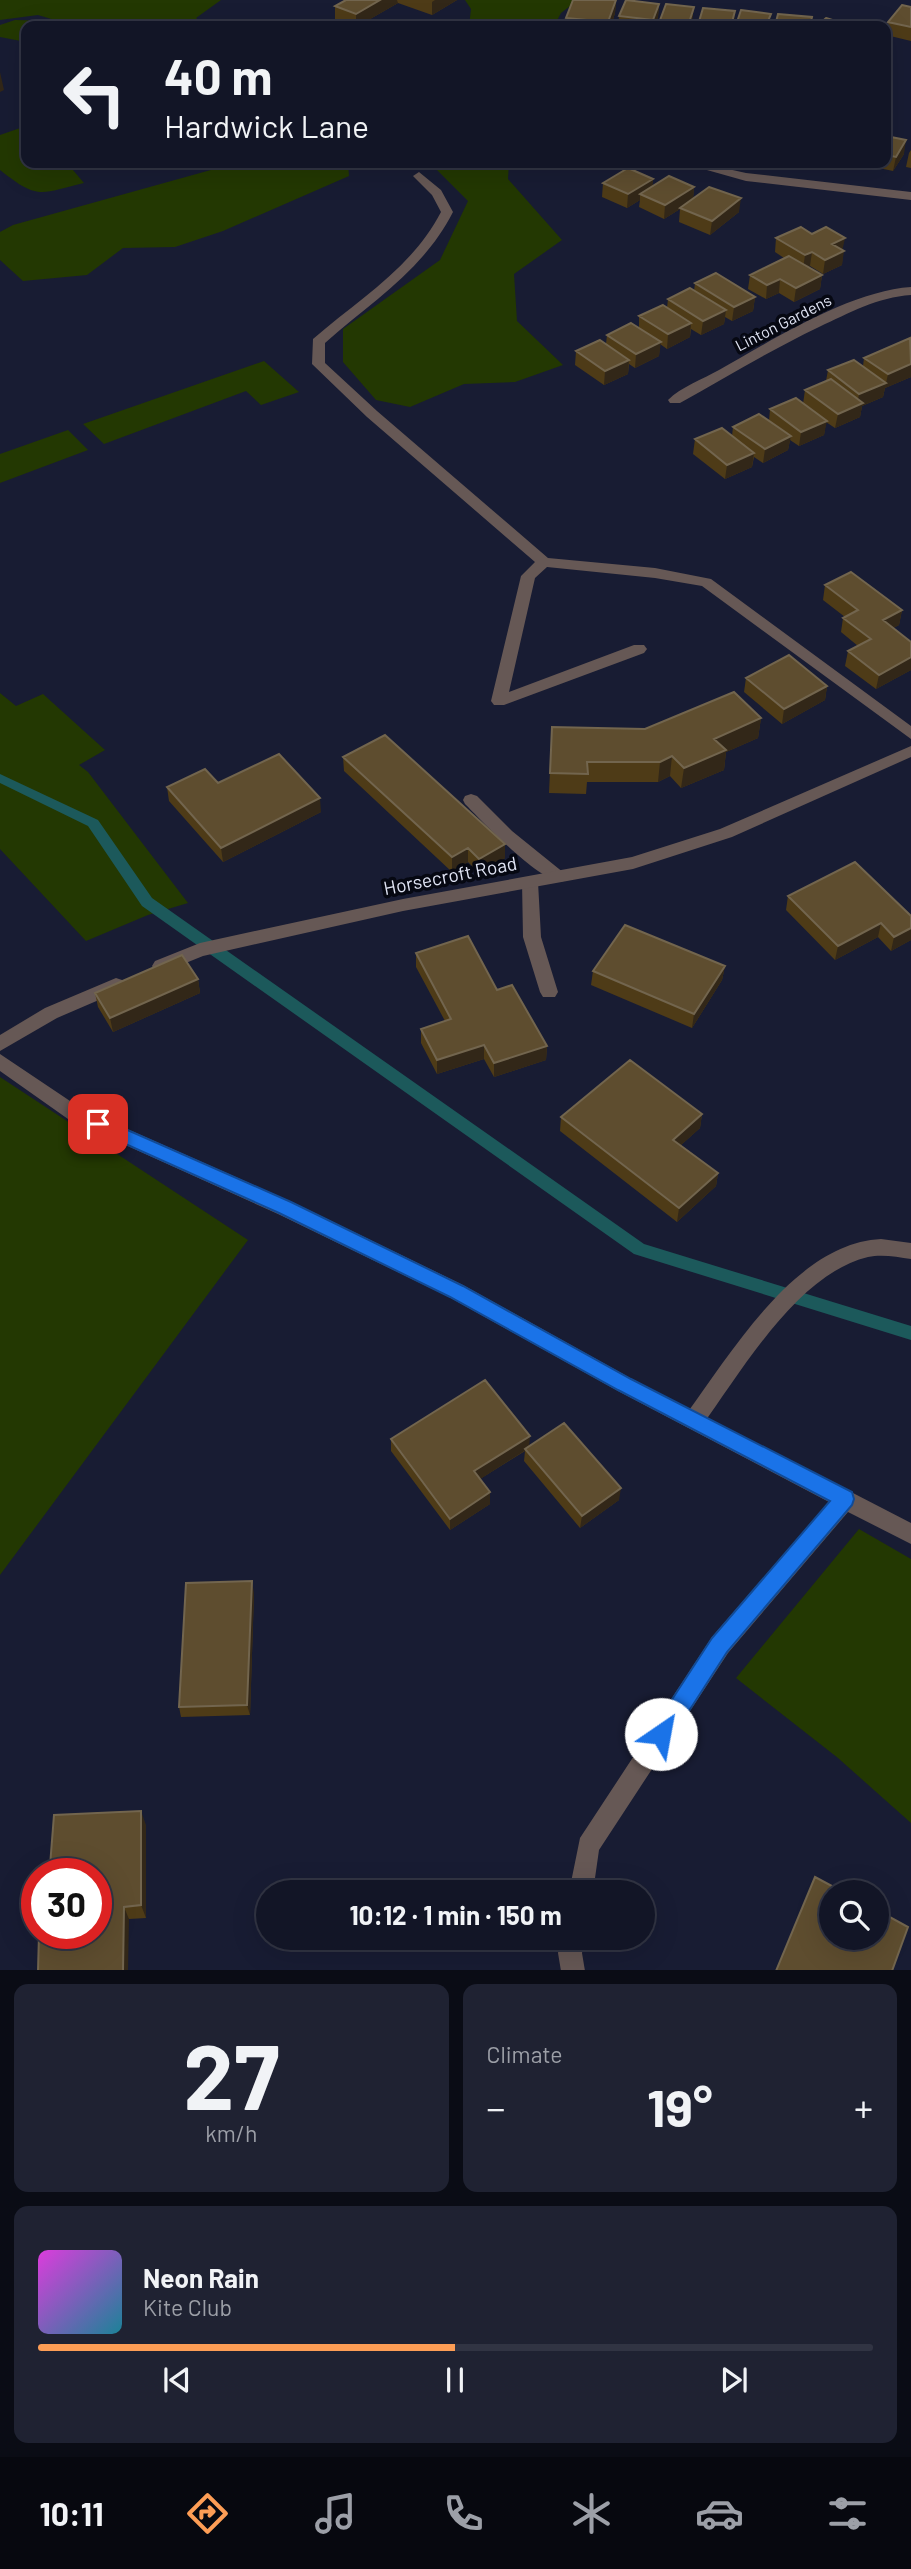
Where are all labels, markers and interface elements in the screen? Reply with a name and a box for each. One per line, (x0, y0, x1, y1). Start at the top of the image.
text: 40 m (164, 46, 272, 105)
icon: left (49, 49, 140, 140)
text: Hardwick Lane (164, 106, 369, 144)
street label: Linton Gardens (732, 290, 834, 354)
street label: Horsecroft Road (381, 851, 519, 899)
pin (68, 1094, 128, 1154)
icon: arrive (79, 1105, 117, 1143)
position arrow (624, 1697, 698, 1771)
speed limit sign: 30 (21, 1858, 112, 1949)
map controls (819, 1880, 889, 1950)
button: search (819, 1880, 889, 1950)
text: 10:12 · 1 min · 150 m (349, 1899, 562, 1930)
text: 27 (183, 2019, 279, 2128)
text: Climate (487, 2040, 563, 2068)
text: 19° (647, 2075, 713, 2137)
text: − (487, 2084, 506, 2130)
text: + (854, 2084, 873, 2130)
text: km/h (205, 2119, 257, 2147)
text: Neon Rain (143, 2262, 259, 2293)
text: Kite Club (143, 2293, 232, 2321)
icon: previous (158, 2361, 196, 2399)
icon: pause (436, 2361, 474, 2399)
icon: next (715, 2361, 753, 2399)
icon: directions (183, 2489, 232, 2538)
icon: music (311, 2489, 360, 2538)
icon: phone (439, 2489, 488, 2538)
icon: climate (567, 2489, 616, 2538)
icon: car (695, 2489, 744, 2538)
icon: filters (823, 2489, 872, 2538)
text: 10:11 (39, 2494, 104, 2532)

